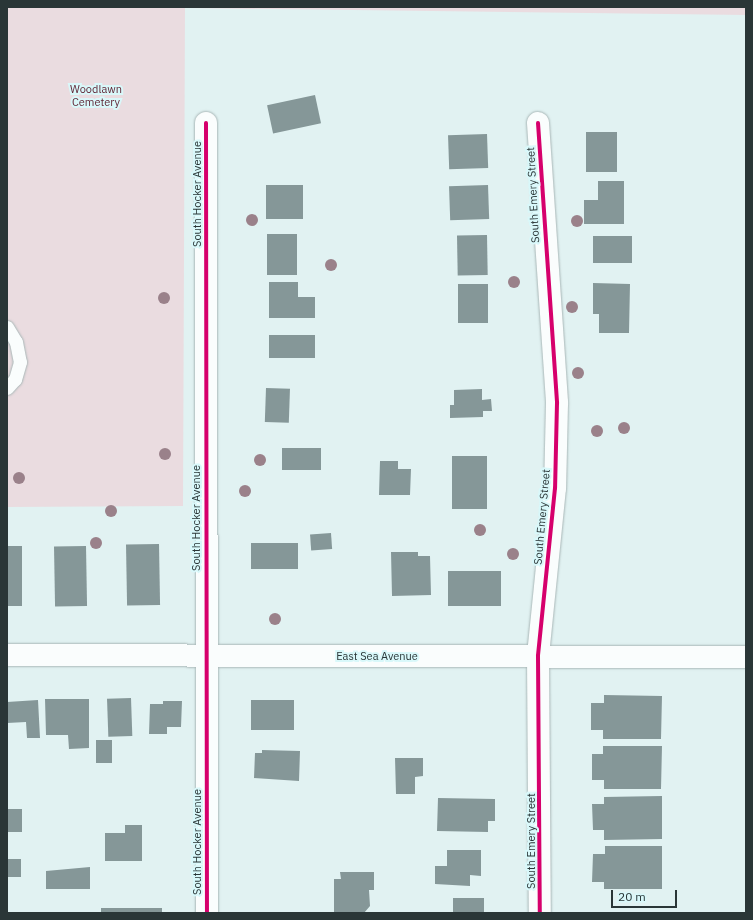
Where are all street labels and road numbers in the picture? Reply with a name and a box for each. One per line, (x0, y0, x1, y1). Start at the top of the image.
street label: South Hocker Avenue (190, 141, 204, 247)
street label: South Emery Street (524, 147, 542, 243)
street label: South Hocker Avenue (189, 465, 203, 571)
street label: South Emery Street (531, 469, 553, 565)
street label: East Sea Avenue (336, 649, 418, 663)
street label: South Hocker Avenue (190, 789, 204, 895)
street label: South Emery Street (524, 793, 538, 889)

